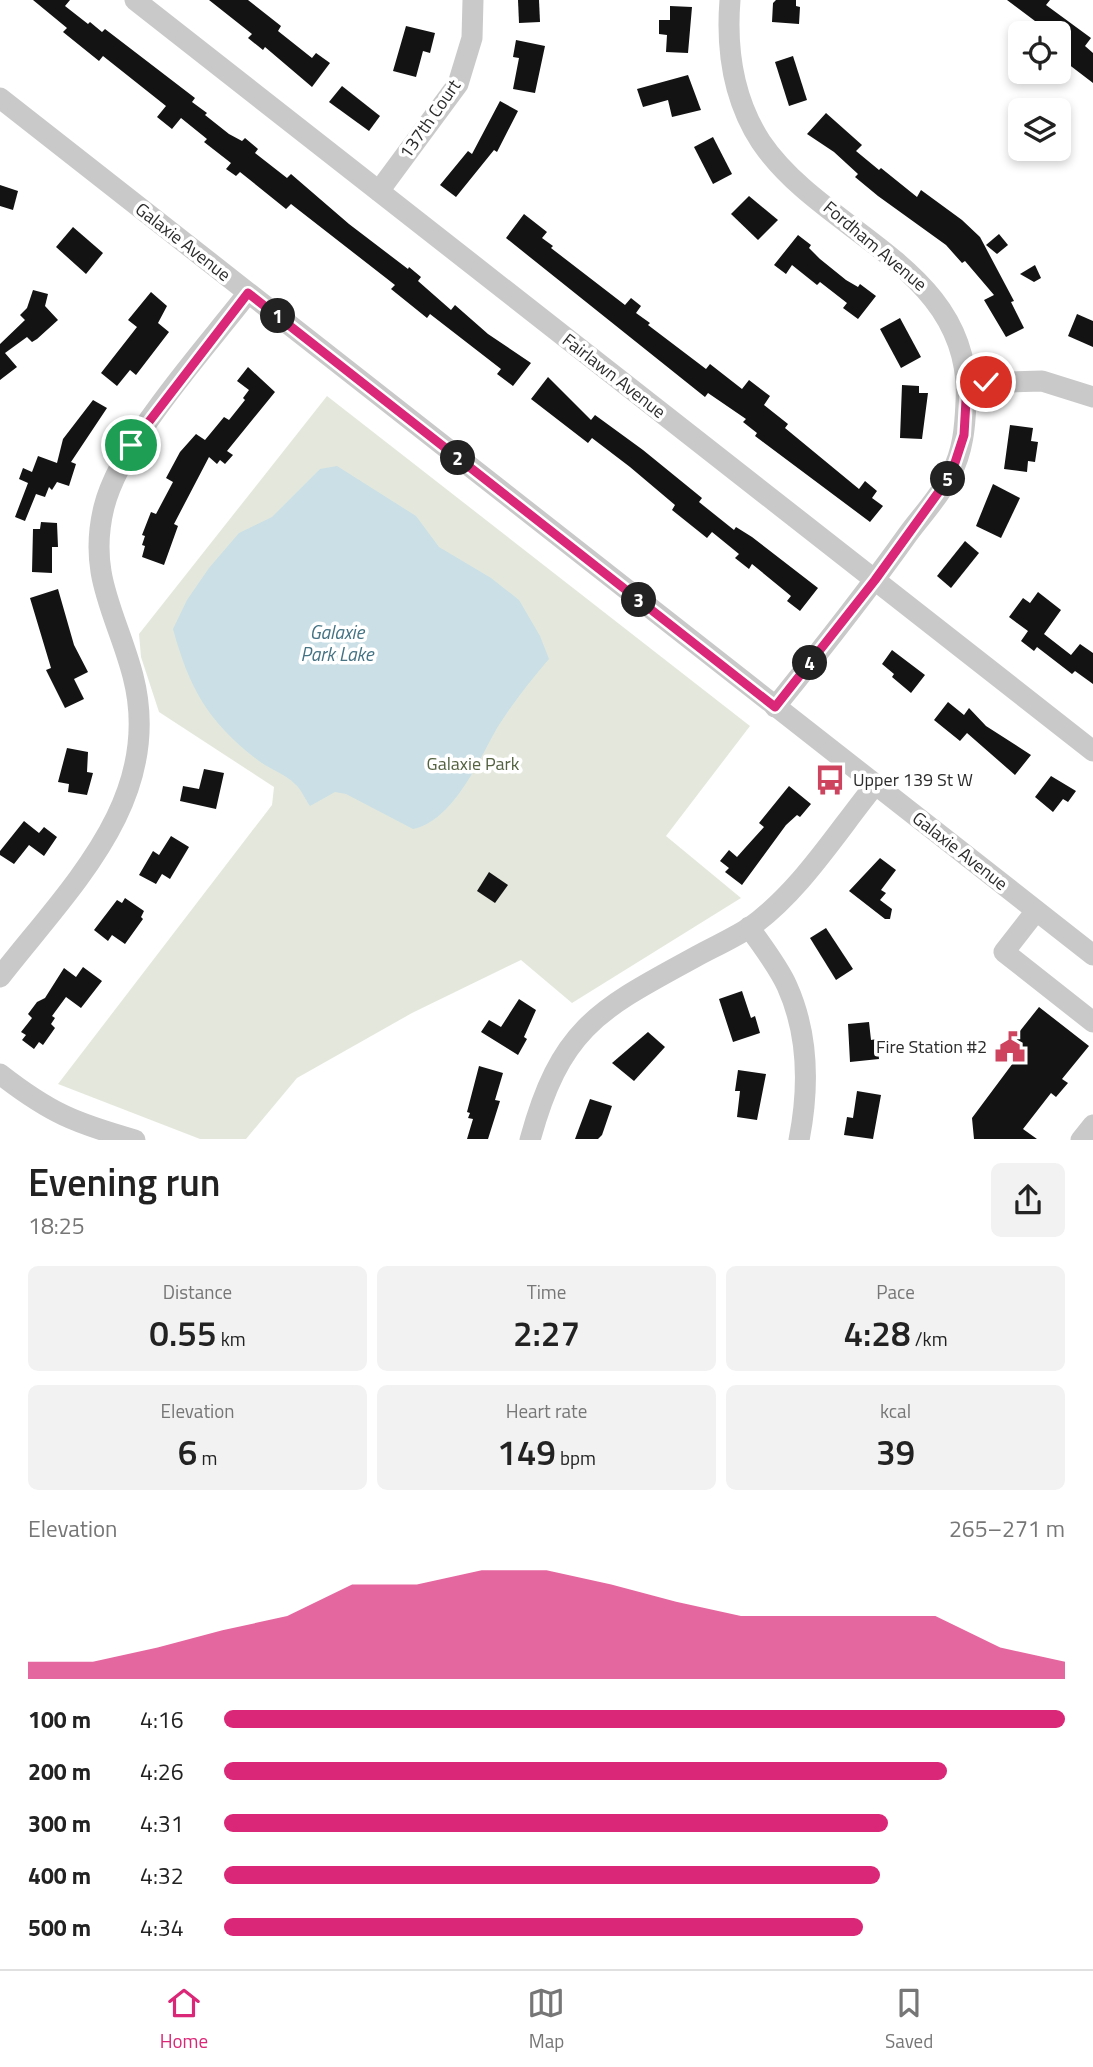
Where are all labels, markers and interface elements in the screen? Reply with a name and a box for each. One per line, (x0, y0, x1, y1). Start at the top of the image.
map controls (1008, 21, 1071, 161)
button: locate (1008, 21, 1071, 84)
street label: 137th Court (392, 73, 467, 164)
button: layers (1008, 98, 1071, 161)
street label: Fordham Avenue (818, 194, 933, 297)
street label: Galaxie Avenue (130, 196, 237, 288)
pin: 1 (260, 298, 296, 334)
text: 1 (272, 301, 283, 330)
street label: Fairlawn Avenue (557, 327, 672, 425)
pin (956, 352, 1016, 412)
icon: check (967, 363, 1005, 401)
pin (101, 415, 161, 475)
icon: arrive (112, 426, 150, 464)
pin: 2 (440, 440, 476, 476)
text: 2 (452, 443, 463, 472)
pin: 5 (930, 462, 965, 496)
text: 5 (942, 464, 953, 493)
pin: 3 (622, 582, 656, 618)
text: 3 (633, 585, 644, 614)
water label: Galaxie Park Lake (300, 617, 375, 668)
pin: 4 (792, 646, 828, 680)
text: 4 (804, 648, 815, 677)
park label: Galaxie Park (427, 750, 520, 777)
bus stop icon: Upper 139 St W (813, 763, 847, 797)
place label: Upper 139 St W (853, 766, 973, 793)
street label: Galaxie Avenue (907, 805, 1014, 897)
public building icon: Fire Station #2 (993, 1030, 1027, 1064)
place label: Fire Station #2 (876, 1033, 987, 1060)
text: Evening run (28, 1153, 221, 1211)
button: share (991, 1163, 1065, 1237)
text: 18:25 (28, 1208, 85, 1243)
text: Distance (163, 1277, 232, 1306)
text: Time (527, 1277, 566, 1306)
text: Pace (876, 1277, 915, 1306)
text: 0.55 (149, 1306, 217, 1360)
text: 2:27 (513, 1306, 580, 1360)
text: 4:28 (843, 1306, 911, 1360)
text: km (217, 1324, 246, 1353)
text: /km (911, 1324, 948, 1353)
text: Elevation (161, 1396, 234, 1425)
text: Heart rate (506, 1396, 587, 1425)
text: kcal (880, 1396, 911, 1425)
text: 6 (178, 1425, 197, 1479)
text: 149 (497, 1425, 556, 1479)
text: 39 (876, 1425, 915, 1479)
text: m (197, 1443, 217, 1472)
text: bpm (556, 1443, 596, 1472)
text: Elevation (28, 1511, 117, 1546)
text: 265–271 m (949, 1511, 1065, 1546)
text: 100 m (28, 1702, 91, 1737)
text: 4:16 (140, 1702, 184, 1737)
text: 200 m (28, 1754, 91, 1789)
text: 4:26 (140, 1754, 184, 1789)
text: 300 m (28, 1806, 91, 1841)
text: 4:31 (140, 1806, 184, 1841)
text: 400 m (28, 1858, 91, 1893)
text: 4:32 (140, 1858, 184, 1893)
text: 500 m (28, 1910, 91, 1945)
text: 4:34 (140, 1910, 184, 1945)
tab: Home (160, 1984, 208, 2055)
tab: Map (527, 1984, 565, 2055)
tab: Saved (885, 1984, 933, 2055)

